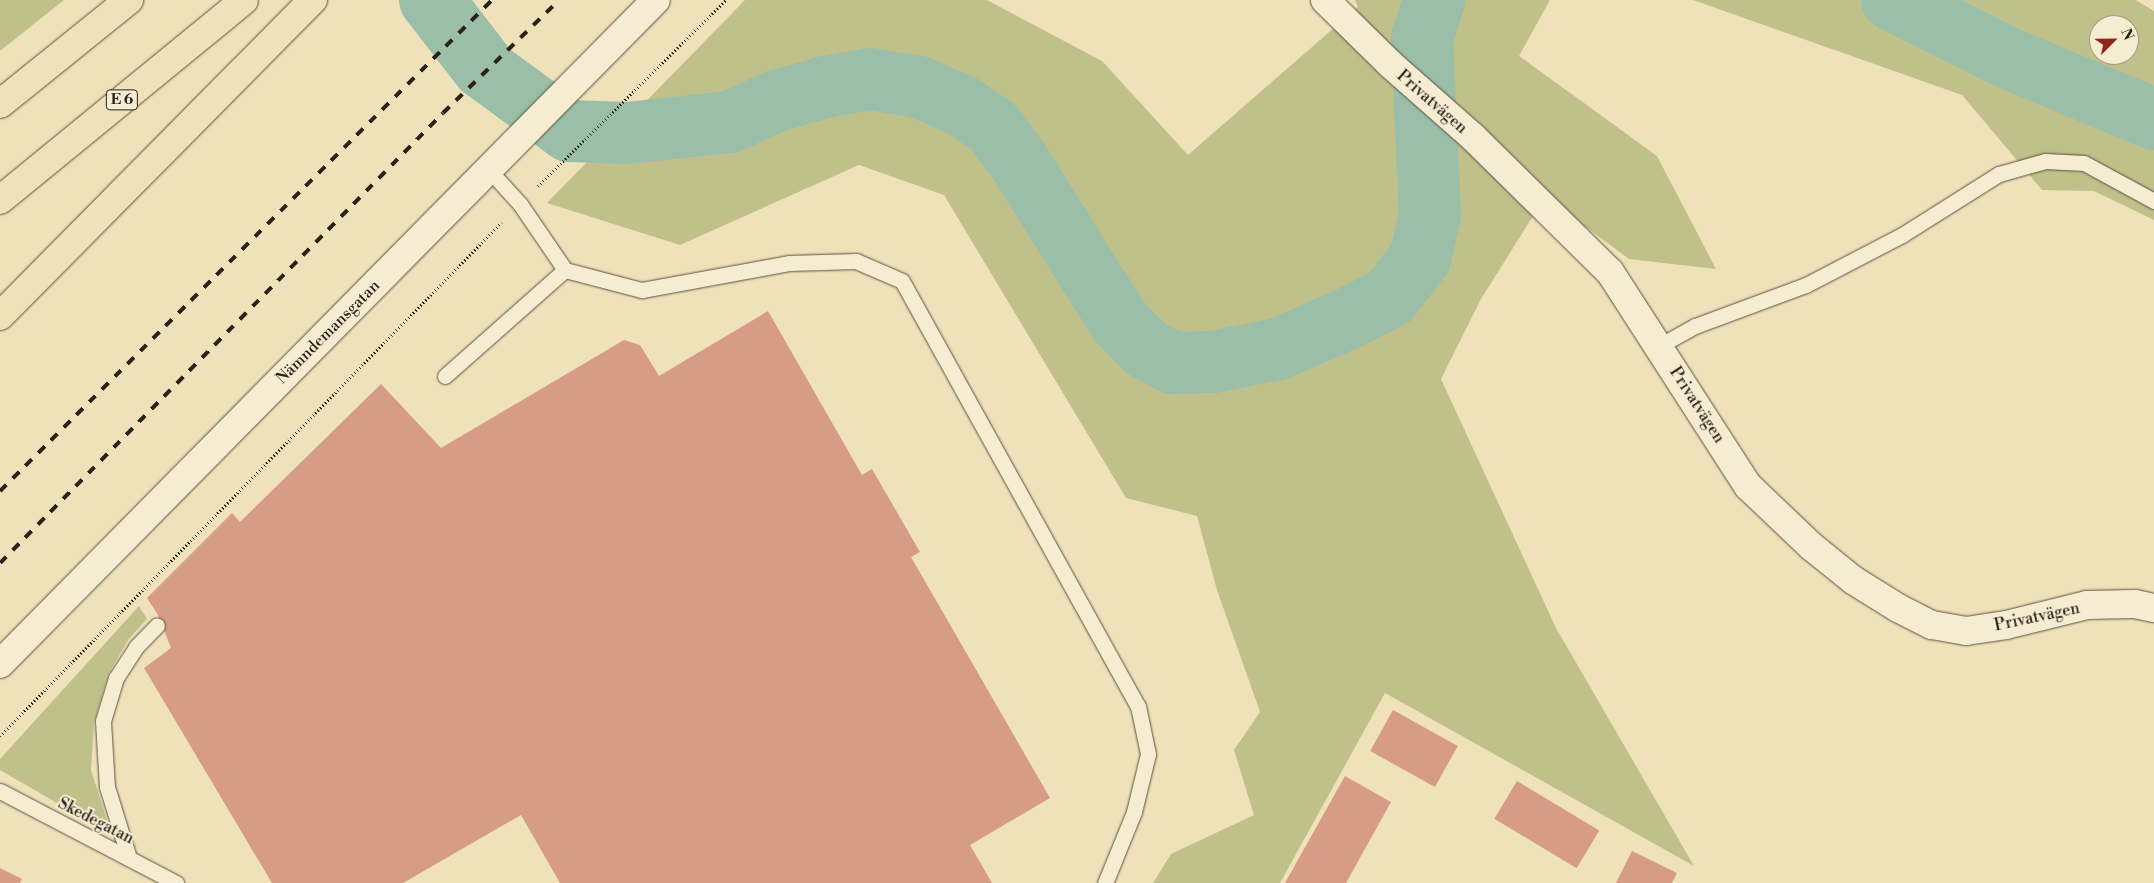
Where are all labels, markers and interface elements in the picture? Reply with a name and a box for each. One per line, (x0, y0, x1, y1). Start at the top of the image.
north arrow (2089, 15, 2139, 65)
text: N (2116, 26, 2137, 43)
street label: Privatvägen (1393, 66, 1471, 138)
road number: E 6 (106, 88, 138, 112)
street label: Nämndemansgatan (272, 276, 384, 388)
street label: Privatvägen (1665, 363, 1729, 447)
street label: Privatvägen (1993, 599, 2081, 635)
street label: Skedegatan (55, 794, 137, 848)

